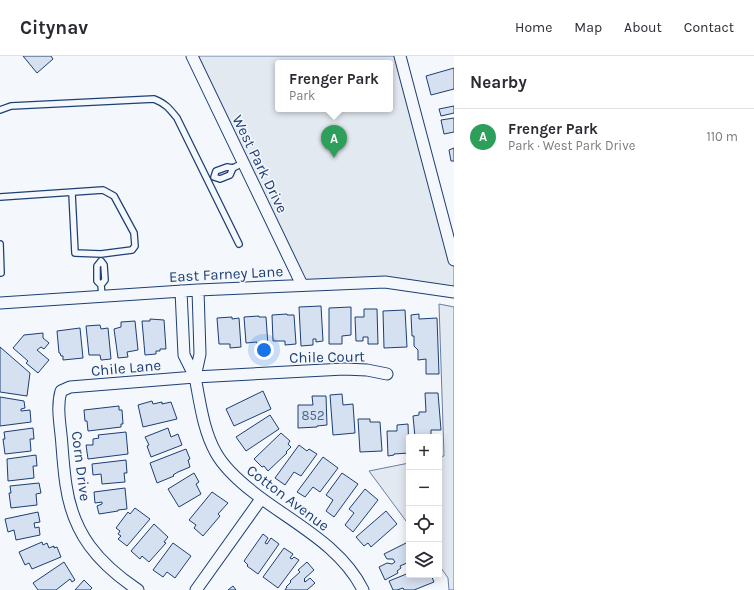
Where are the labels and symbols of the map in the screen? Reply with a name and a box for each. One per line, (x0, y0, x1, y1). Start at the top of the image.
street label: West Park Drive (229, 112, 291, 216)
pin: A (321, 125, 347, 158)
street label: East Farney Lane (168, 262, 284, 286)
your location (254, 340, 274, 360)
street label: Chile Court (289, 347, 365, 367)
street label: Chile Lane (90, 356, 162, 380)
house number: 852 (302, 408, 324, 423)
street label: Corn Drive (68, 430, 94, 502)
street label: Cotton Avenue (243, 461, 333, 535)

